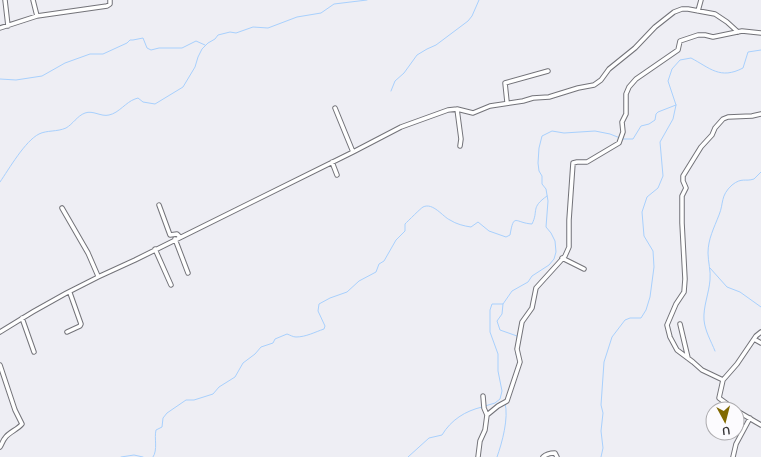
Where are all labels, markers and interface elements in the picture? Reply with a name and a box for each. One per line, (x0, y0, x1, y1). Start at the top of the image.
north arrow (705, 401, 745, 441)
text: U (721, 423, 731, 438)

